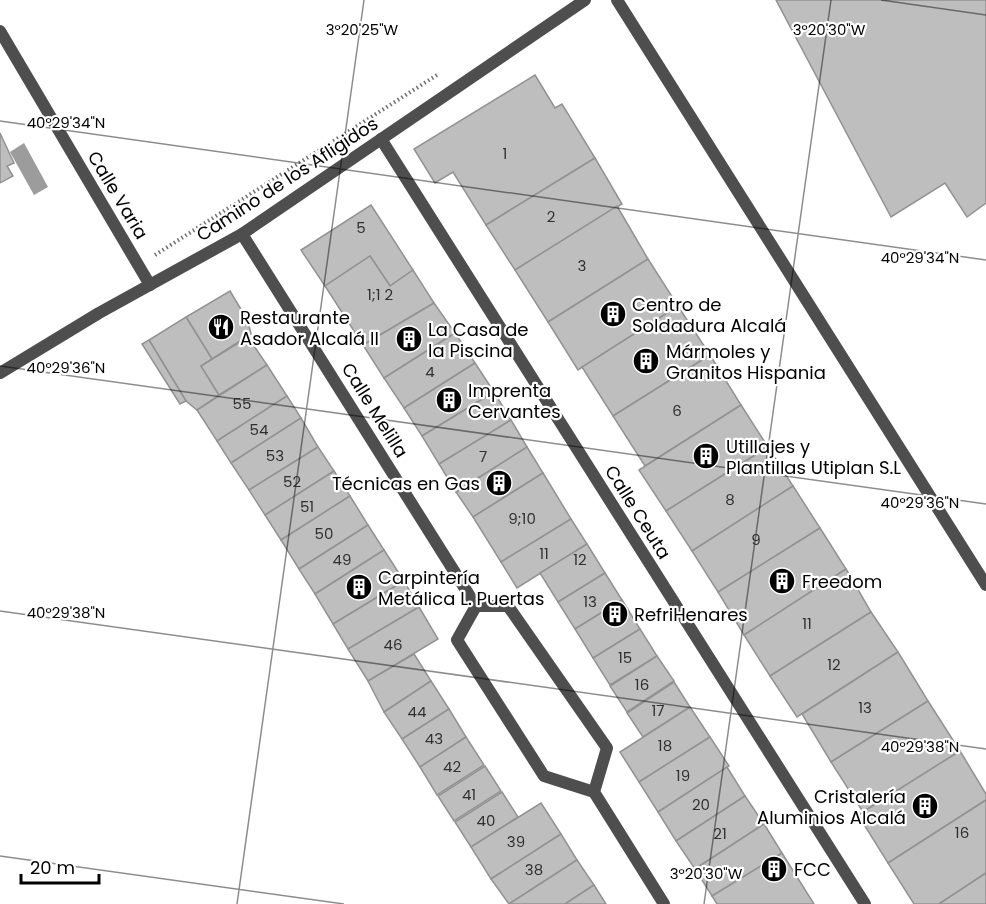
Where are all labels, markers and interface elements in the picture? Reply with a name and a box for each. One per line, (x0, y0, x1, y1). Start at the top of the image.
text: 3°20'25"W (326, 19, 399, 40)
text: 3°20'30"W (793, 19, 866, 40)
street label: Camino de los Afligidos (191, 111, 383, 247)
text: 40°29'34"N (27, 112, 105, 133)
house number: 1 (503, 143, 507, 164)
street label: Calle Varia (82, 146, 154, 244)
house number: 2 (547, 206, 555, 227)
house number: 5 (356, 217, 366, 238)
text: 40°29'34"N (881, 247, 959, 268)
house number: 3 (578, 255, 586, 276)
house number: 1;1 2 (367, 284, 393, 305)
place label: Centro de Soldadura Alcalá (632, 292, 786, 338)
building icon: Centro de Soldadura Alcalá (598, 299, 628, 329)
place label: Restaurante Asador Alcalá II (240, 305, 379, 351)
restaurant icon: Restaurante Asador Alcalá II (206, 312, 236, 342)
place label: La Casa de la Piscina (428, 317, 529, 363)
building icon: La Casa de la Piscina (394, 324, 424, 354)
place label: Mármoles y Granitos Hispania (666, 339, 826, 385)
building icon: Mármoles y Granitos Hispania (631, 346, 661, 376)
text: 40°29'36"N (27, 357, 105, 378)
street label: Calle Melilla (336, 358, 414, 462)
house number: 4 (425, 361, 435, 382)
place label: Imprenta Cervantes (468, 378, 561, 424)
building icon: Imprenta Cervantes (434, 385, 464, 415)
house number: 55 (233, 393, 251, 414)
house number: 6 (672, 400, 682, 421)
house number: 54 (250, 419, 268, 440)
place label: Utillajes y Plantillas Utiplan S.L (726, 434, 901, 480)
building icon: Utillajes y Plantillas Utiplan S.L (691, 441, 721, 471)
house number: 53 (266, 445, 284, 466)
house number: 7 (479, 446, 487, 467)
street label: Calle Ceuta (599, 460, 677, 564)
building icon: Técnicas en Gas (484, 468, 514, 498)
house number: 52 (283, 471, 301, 492)
place label: Técnicas en Gas (332, 471, 480, 496)
house number: 8 (725, 489, 735, 510)
text: 40°29'36"N (881, 492, 959, 513)
house number: 51 (300, 496, 314, 517)
house number: 9;10 (508, 508, 536, 529)
house number: 50 (315, 523, 333, 544)
house number: 9 (751, 529, 761, 550)
house number: 11 (539, 543, 549, 564)
house number: 49 (333, 549, 351, 570)
house number: 12 (573, 549, 587, 570)
place label: Carpintería Metálica L. Puertas (378, 565, 544, 611)
building icon: Freedom (767, 566, 797, 596)
place label: Freedom (802, 569, 882, 594)
building icon: Carpintería Metálica L. Puertas (344, 572, 374, 602)
house number: 13 (583, 591, 597, 612)
building icon: RefriHenares (600, 599, 630, 629)
text: 40°29'38"N (27, 602, 105, 623)
place label: RefriHenares (634, 602, 748, 627)
house number: 11 (802, 613, 812, 634)
house number: 46 (384, 634, 402, 655)
house number: 15 (618, 647, 632, 668)
house number: 12 (827, 654, 841, 675)
house number: 16 (635, 674, 649, 695)
house number: 13 (858, 697, 872, 718)
house number: 17 (652, 700, 665, 721)
house number: 44 (408, 701, 426, 722)
house number: 43 (425, 728, 443, 749)
house number: 18 (658, 735, 672, 756)
text: 40°29'38"N (881, 736, 959, 757)
house number: 42 (443, 756, 461, 777)
house number: 19 (676, 765, 690, 786)
house number: 41 (462, 784, 476, 805)
place label: Cristalería Aluminios Alcalá (757, 784, 906, 830)
building icon: Cristalería Aluminios Alcalá (910, 791, 940, 821)
house number: 20 (692, 794, 710, 815)
house number: 40 (477, 810, 495, 831)
house number: 16 (955, 822, 969, 843)
house number: 21 (713, 823, 727, 844)
house number: 39 (507, 831, 525, 852)
scale bar (21, 847, 99, 885)
building icon: FCC (759, 854, 789, 884)
text: 20 m (30, 855, 75, 880)
place label: FCC (794, 857, 831, 882)
house number: 38 (525, 859, 543, 880)
text: 3°20'30"W (670, 863, 743, 884)

